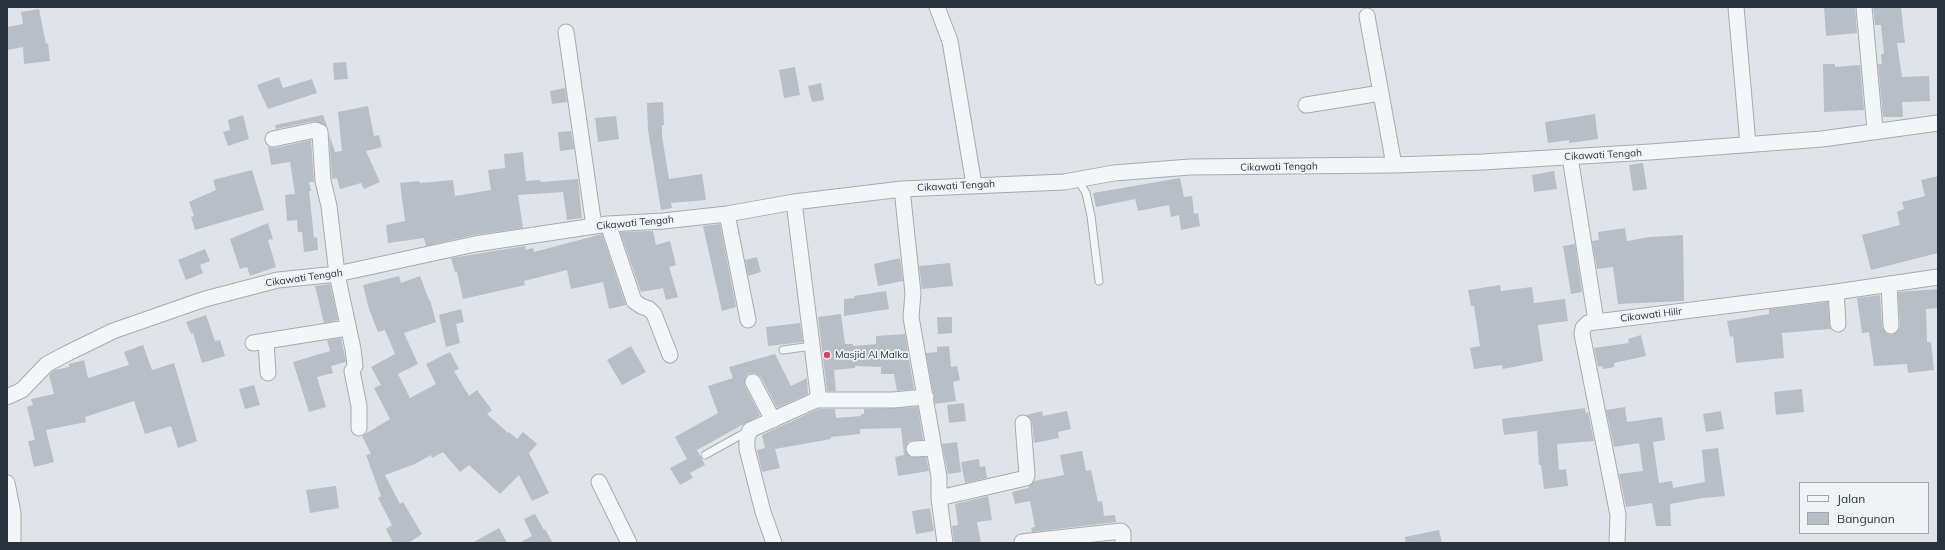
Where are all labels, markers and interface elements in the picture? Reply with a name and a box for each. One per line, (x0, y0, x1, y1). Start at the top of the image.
street label: Cikawati Tengah (1564, 147, 1642, 163)
street label: Cikawati Tengah (1240, 160, 1318, 174)
street label: Cikawati Tengah (917, 178, 995, 194)
street label: Cikawati Tengah (596, 214, 674, 232)
street label: Cikawati Tengah (265, 267, 343, 289)
street label: Cikawati Hilir (1620, 305, 1682, 325)
place label: Masjid Al Malka (835, 349, 908, 361)
marker: Masjid Al Malka (822, 350, 832, 360)
legend (1799, 482, 1929, 534)
text: Jalan (1837, 491, 1865, 506)
text: Bangunan (1837, 511, 1895, 526)

